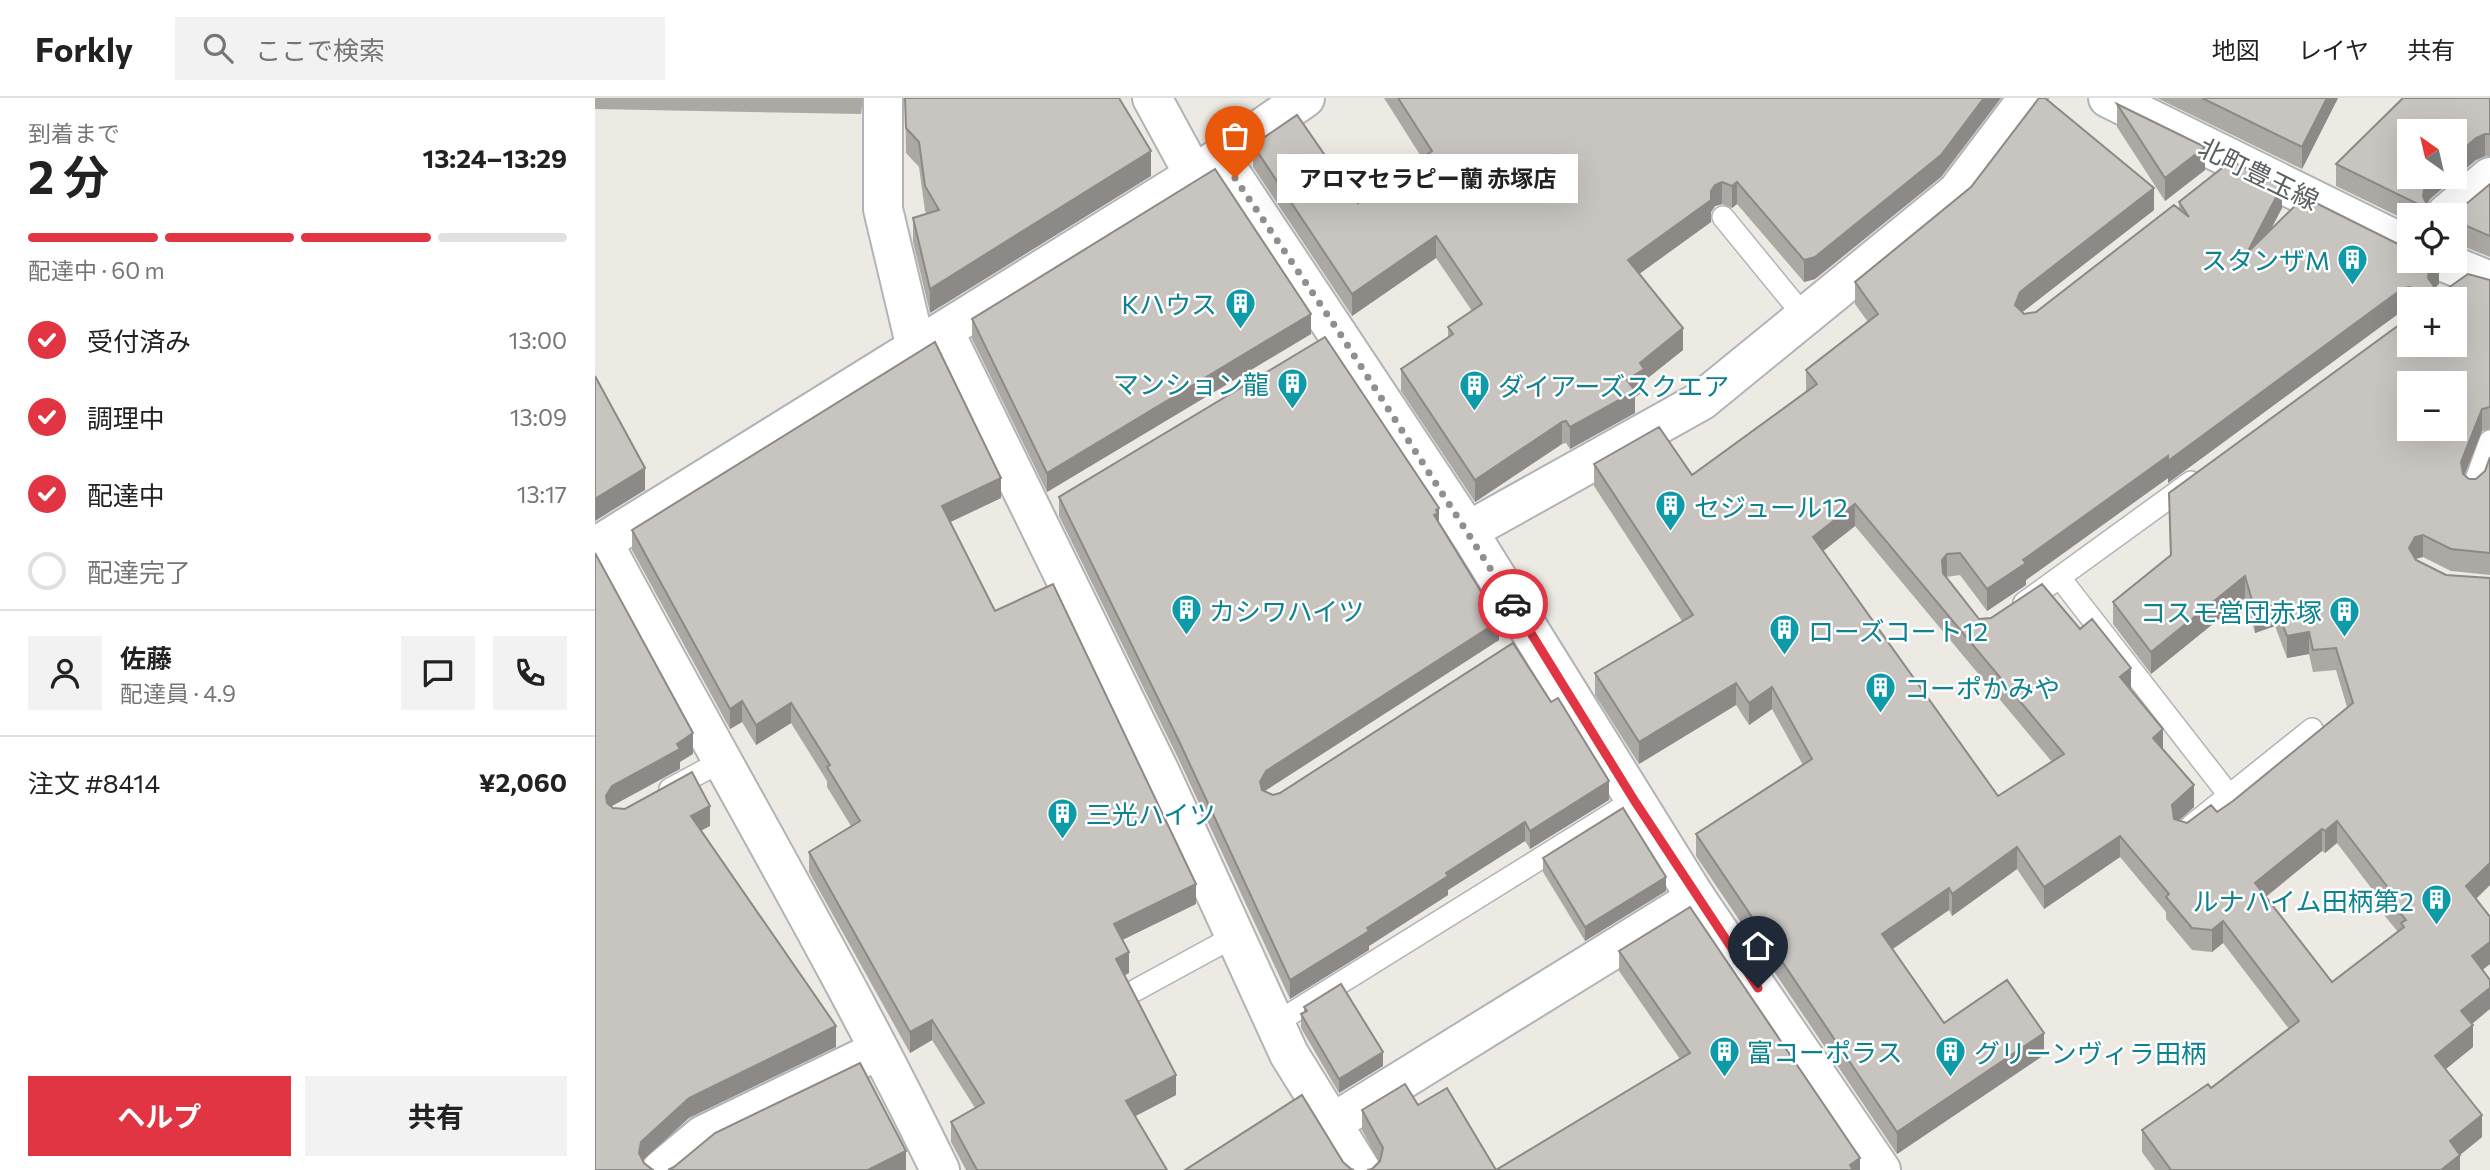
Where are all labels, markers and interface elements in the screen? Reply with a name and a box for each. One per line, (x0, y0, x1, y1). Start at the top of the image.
search box (175, 17, 665, 80)
text: Forkly (35, 28, 133, 69)
icon: search (199, 29, 237, 67)
text: ここで検索 (255, 34, 385, 65)
text: 地図 (2212, 35, 2260, 64)
text: レイヤ (2298, 35, 2369, 64)
text: 共有 (2407, 35, 2455, 64)
pin (1205, 106, 1265, 178)
icon: bag (1216, 117, 1254, 155)
text: 到着まで (28, 119, 120, 147)
north arrow (2397, 119, 2467, 189)
map controls (2397, 119, 2467, 441)
street label: 北町豊玉線 (2194, 131, 2324, 215)
text: 13:24–13:29 (422, 142, 567, 173)
text: 2 分 (28, 147, 109, 203)
callout: アロマセラピー蘭 赤塚店 (1277, 154, 1578, 202)
text: アロマセラピー蘭 赤塚店 (1299, 164, 1556, 192)
button: locate (2397, 203, 2467, 273)
building icon: スタンザM (2336, 242, 2370, 286)
place label: スタンザM (2201, 244, 2330, 275)
text: 配達中 · 60 m (28, 256, 165, 284)
building icon: Kハウス (1223, 286, 1257, 330)
button: + (2397, 287, 2467, 357)
place label: Kハウス (1122, 288, 1217, 319)
icon: check (28, 321, 66, 359)
text: 受付済み (87, 325, 191, 356)
text: 13:00 (509, 326, 567, 354)
building icon: マンション龍 (1275, 366, 1309, 410)
place label: マンション龍 (1113, 368, 1269, 399)
building icon: ダイアーズスクエア (1458, 368, 1492, 412)
place label: ダイアーズスクエア (1498, 370, 1729, 401)
button: − (2397, 371, 2467, 441)
icon: check (28, 398, 66, 436)
text: 調理中 (87, 402, 165, 433)
text: 13:09 (510, 403, 567, 431)
icon: check (28, 475, 66, 513)
text: 配達中 (87, 479, 165, 510)
text: 13:17 (517, 480, 567, 508)
building icon: セジュール12 (1654, 489, 1688, 533)
place label: セジュール12 (1694, 491, 1848, 522)
text: 配達完了 (87, 556, 191, 587)
courier (1478, 569, 1548, 639)
icon: car (1494, 585, 1532, 623)
building icon: カシワハイツ (1169, 593, 1203, 637)
building icon: コスモ営団赤塚 (2328, 594, 2362, 638)
place label: カシワハイツ (1209, 595, 1364, 626)
place label: コスモ営団赤塚 (2140, 596, 2322, 627)
building icon: ローズコート12 (1768, 613, 1802, 657)
place label: ローズコート12 (1808, 615, 1988, 646)
button: person (28, 636, 102, 710)
button: chat (401, 636, 475, 710)
button: phone (493, 636, 567, 710)
text: 佐藤 (120, 642, 172, 673)
building icon: コーポかみや (1864, 670, 1898, 714)
place label: コーポかみや (1904, 672, 2060, 703)
text: 配達員 · 4.9 (120, 679, 236, 707)
text: ¥2,060 (479, 766, 567, 797)
text: 注文 #8414 (28, 767, 160, 798)
building icon: 三光ハイツ (1046, 796, 1080, 840)
place label: 三光ハイツ (1086, 798, 1215, 829)
building icon: ルナハイム田柄第2 (2420, 883, 2454, 927)
place label: ルナハイム田柄第2 (2193, 885, 2414, 916)
pin (1728, 916, 1788, 988)
icon: home (1739, 927, 1777, 965)
building icon: 富コーポラス (1707, 1034, 1741, 1078)
building icon: グリーンヴィラ田柄 (1934, 1035, 1968, 1079)
place label: 富コーポラス (1747, 1036, 1902, 1067)
place label: グリーンヴィラ田柄 (1974, 1037, 2207, 1068)
button: ヘルプ (28, 1076, 291, 1156)
button: 共有 (305, 1076, 567, 1156)

